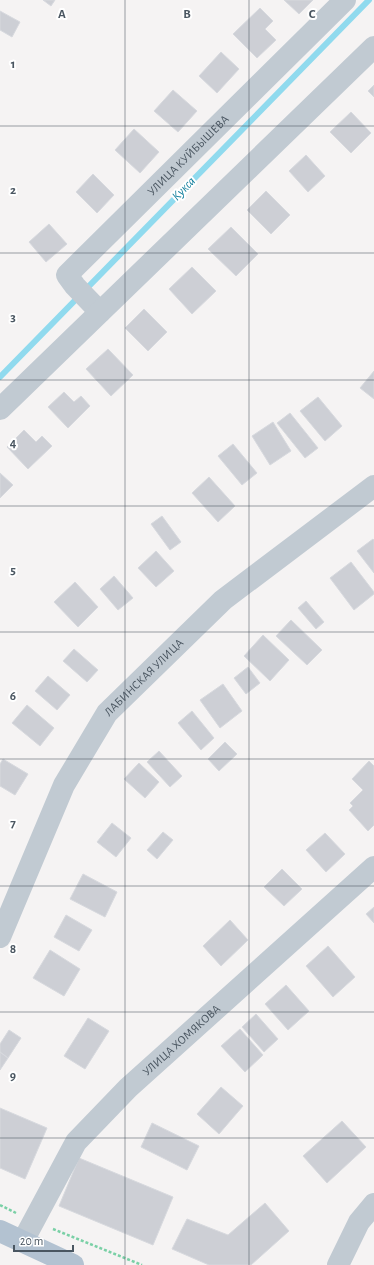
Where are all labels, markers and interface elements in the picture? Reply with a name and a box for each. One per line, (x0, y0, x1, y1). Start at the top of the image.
text: A (58, 8, 66, 21)
text: B (183, 8, 191, 21)
text: C (309, 8, 316, 21)
text: 1 (11, 58, 15, 71)
street label: УЛИЦА КУЙБЫШЕВА (145, 113, 231, 198)
water label: Кукса (170, 174, 198, 203)
text: 2 (10, 184, 16, 197)
text: 3 (10, 311, 16, 324)
text: 4 (10, 437, 17, 450)
text: 5 (10, 564, 16, 577)
street label: ЛАБИНСКАЯ УЛИЦА (102, 636, 185, 718)
text: 6 (10, 690, 16, 703)
text: 7 (10, 817, 16, 830)
text: 8 (10, 943, 16, 956)
street label: УЛИЦА ХОМЯКОВА (140, 1002, 222, 1078)
text: 9 (10, 1070, 16, 1083)
scale bar (14, 1227, 73, 1253)
text: 20 m (20, 1235, 43, 1247)

